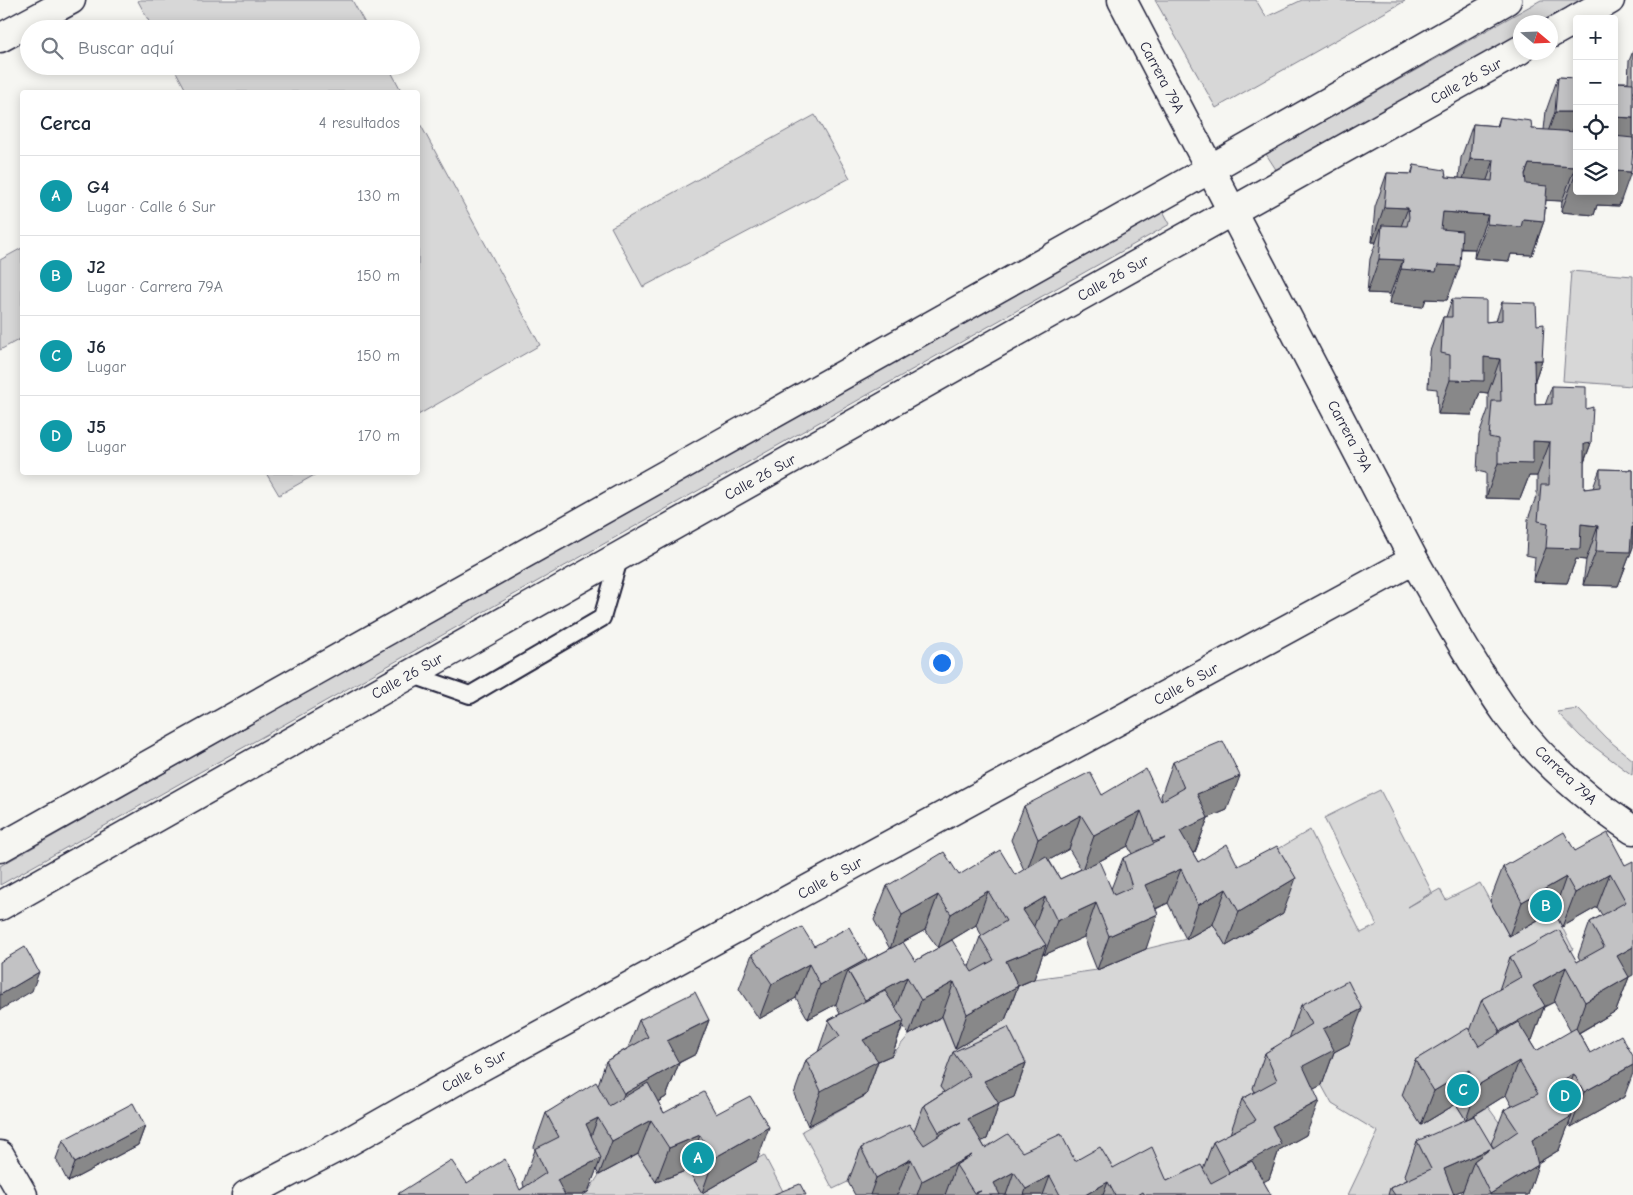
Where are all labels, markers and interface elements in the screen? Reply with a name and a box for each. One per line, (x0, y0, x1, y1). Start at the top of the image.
north arrow (1513, 15, 1558, 60)
map controls (1573, 15, 1618, 195)
button: + (1573, 15, 1618, 60)
search box (20, 20, 420, 75)
icon: search (38, 34, 66, 62)
text: Buscar aquí (78, 37, 174, 59)
street label: Carrera 79A (1136, 38, 1188, 116)
street label: Calle 26 Sur (1427, 54, 1505, 108)
button: − (1573, 60, 1618, 105)
button: locate (1573, 105, 1618, 150)
text: Cerca (40, 111, 91, 135)
text: 4 resultados (319, 114, 400, 132)
button: layers (1573, 150, 1618, 195)
text: G4 (87, 176, 109, 198)
text: A (52, 187, 60, 205)
text: 130 m (357, 187, 400, 205)
text: Lugar · Calle 6 Sur (87, 198, 215, 216)
street label: Calle 26 Sur (1074, 251, 1152, 305)
text: J2 (87, 256, 105, 278)
text: B (51, 267, 61, 285)
text: 150 m (357, 267, 400, 285)
text: Lugar · Carrera 79A (87, 278, 223, 296)
text: J6 (87, 336, 106, 358)
text: C (51, 347, 61, 365)
text: 150 m (357, 347, 400, 365)
text: Lugar (87, 358, 126, 376)
street label: Carrera 79A (1324, 397, 1376, 475)
text: J5 (87, 416, 106, 438)
text: D (51, 427, 61, 445)
text: 170 m (358, 427, 400, 445)
text: Lugar (87, 438, 126, 456)
street label: Calle 26 Sur (721, 450, 799, 504)
street label: Calle 26 Sur (368, 649, 446, 703)
your location (929, 650, 955, 676)
street label: Calle 6 Sur (1151, 659, 1221, 709)
street label: Carrera 79A (1531, 742, 1601, 808)
street label: Calle 6 Sur (795, 853, 865, 903)
pin: B (1530, 887, 1562, 925)
street label: Calle 6 Sur (439, 1046, 509, 1096)
pin: C (1447, 1071, 1479, 1109)
pin: D (1549, 1077, 1581, 1115)
pin: A (682, 1139, 714, 1177)

